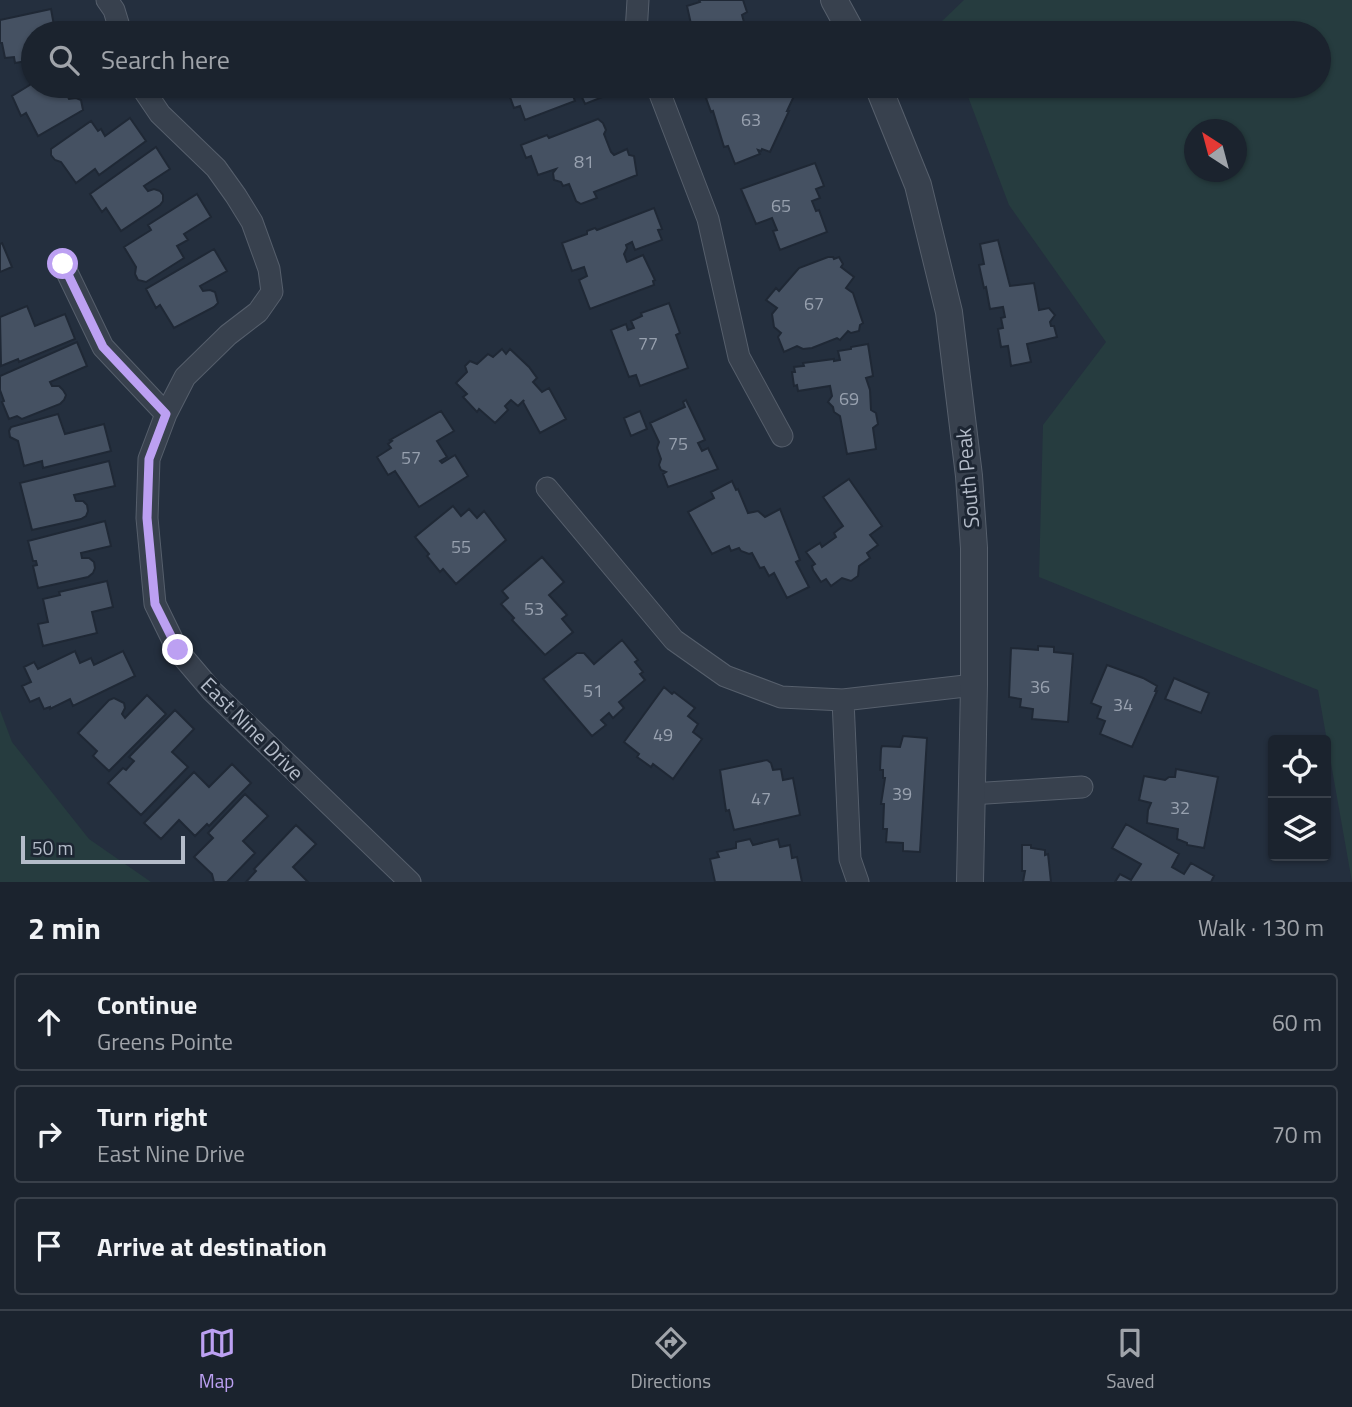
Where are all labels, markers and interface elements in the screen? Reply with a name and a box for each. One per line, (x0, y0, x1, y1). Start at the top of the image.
search box (21, 21, 1331, 98)
text: Search here (101, 40, 230, 79)
icon: search (45, 41, 83, 79)
house number: 63 (741, 106, 761, 133)
north arrow (1184, 119, 1247, 182)
house number: 81 (574, 148, 594, 175)
house number: 65 (771, 192, 791, 219)
route start (47, 248, 78, 279)
house number: 67 (804, 290, 824, 317)
house number: 77 (638, 330, 658, 357)
house number: 69 (839, 385, 859, 412)
street label: South Peak (947, 427, 987, 530)
house number: 75 (668, 430, 688, 457)
house number: 57 (401, 444, 421, 471)
house number: 55 (451, 533, 471, 560)
house number: 53 (524, 595, 544, 622)
route end (162, 634, 193, 665)
street label: East Nine Drive (194, 669, 312, 787)
house number: 36 (1030, 673, 1050, 700)
house number: 51 (583, 677, 603, 704)
house number: 34 (1113, 691, 1133, 718)
house number: 49 (653, 721, 673, 748)
map controls (1268, 735, 1331, 861)
button: locate (1268, 735, 1331, 798)
house number: 39 (892, 780, 912, 807)
house number: 47 (751, 785, 771, 812)
house number: 32 (1170, 794, 1190, 821)
button: layers (1268, 798, 1331, 861)
scale bar (21, 833, 186, 865)
text: 50 m (32, 833, 73, 862)
text: 2 min (28, 905, 101, 951)
text: Walk · 130 m (1198, 910, 1324, 945)
text: Continue (97, 985, 197, 1024)
icon: ahead (30, 1003, 68, 1041)
text: 60 m (1272, 1005, 1322, 1040)
text: Greens Pointe (97, 1024, 233, 1059)
text: Turn right (97, 1097, 208, 1136)
icon: right (30, 1115, 68, 1153)
text: 70 m (1272, 1117, 1322, 1152)
text: East Nine Drive (97, 1136, 245, 1171)
icon: arrive (30, 1227, 68, 1265)
text: Arrive at destination (97, 1227, 327, 1266)
tab: Map (198, 1324, 236, 1395)
tab: Directions (631, 1324, 711, 1395)
tab: Saved (1106, 1324, 1154, 1395)

